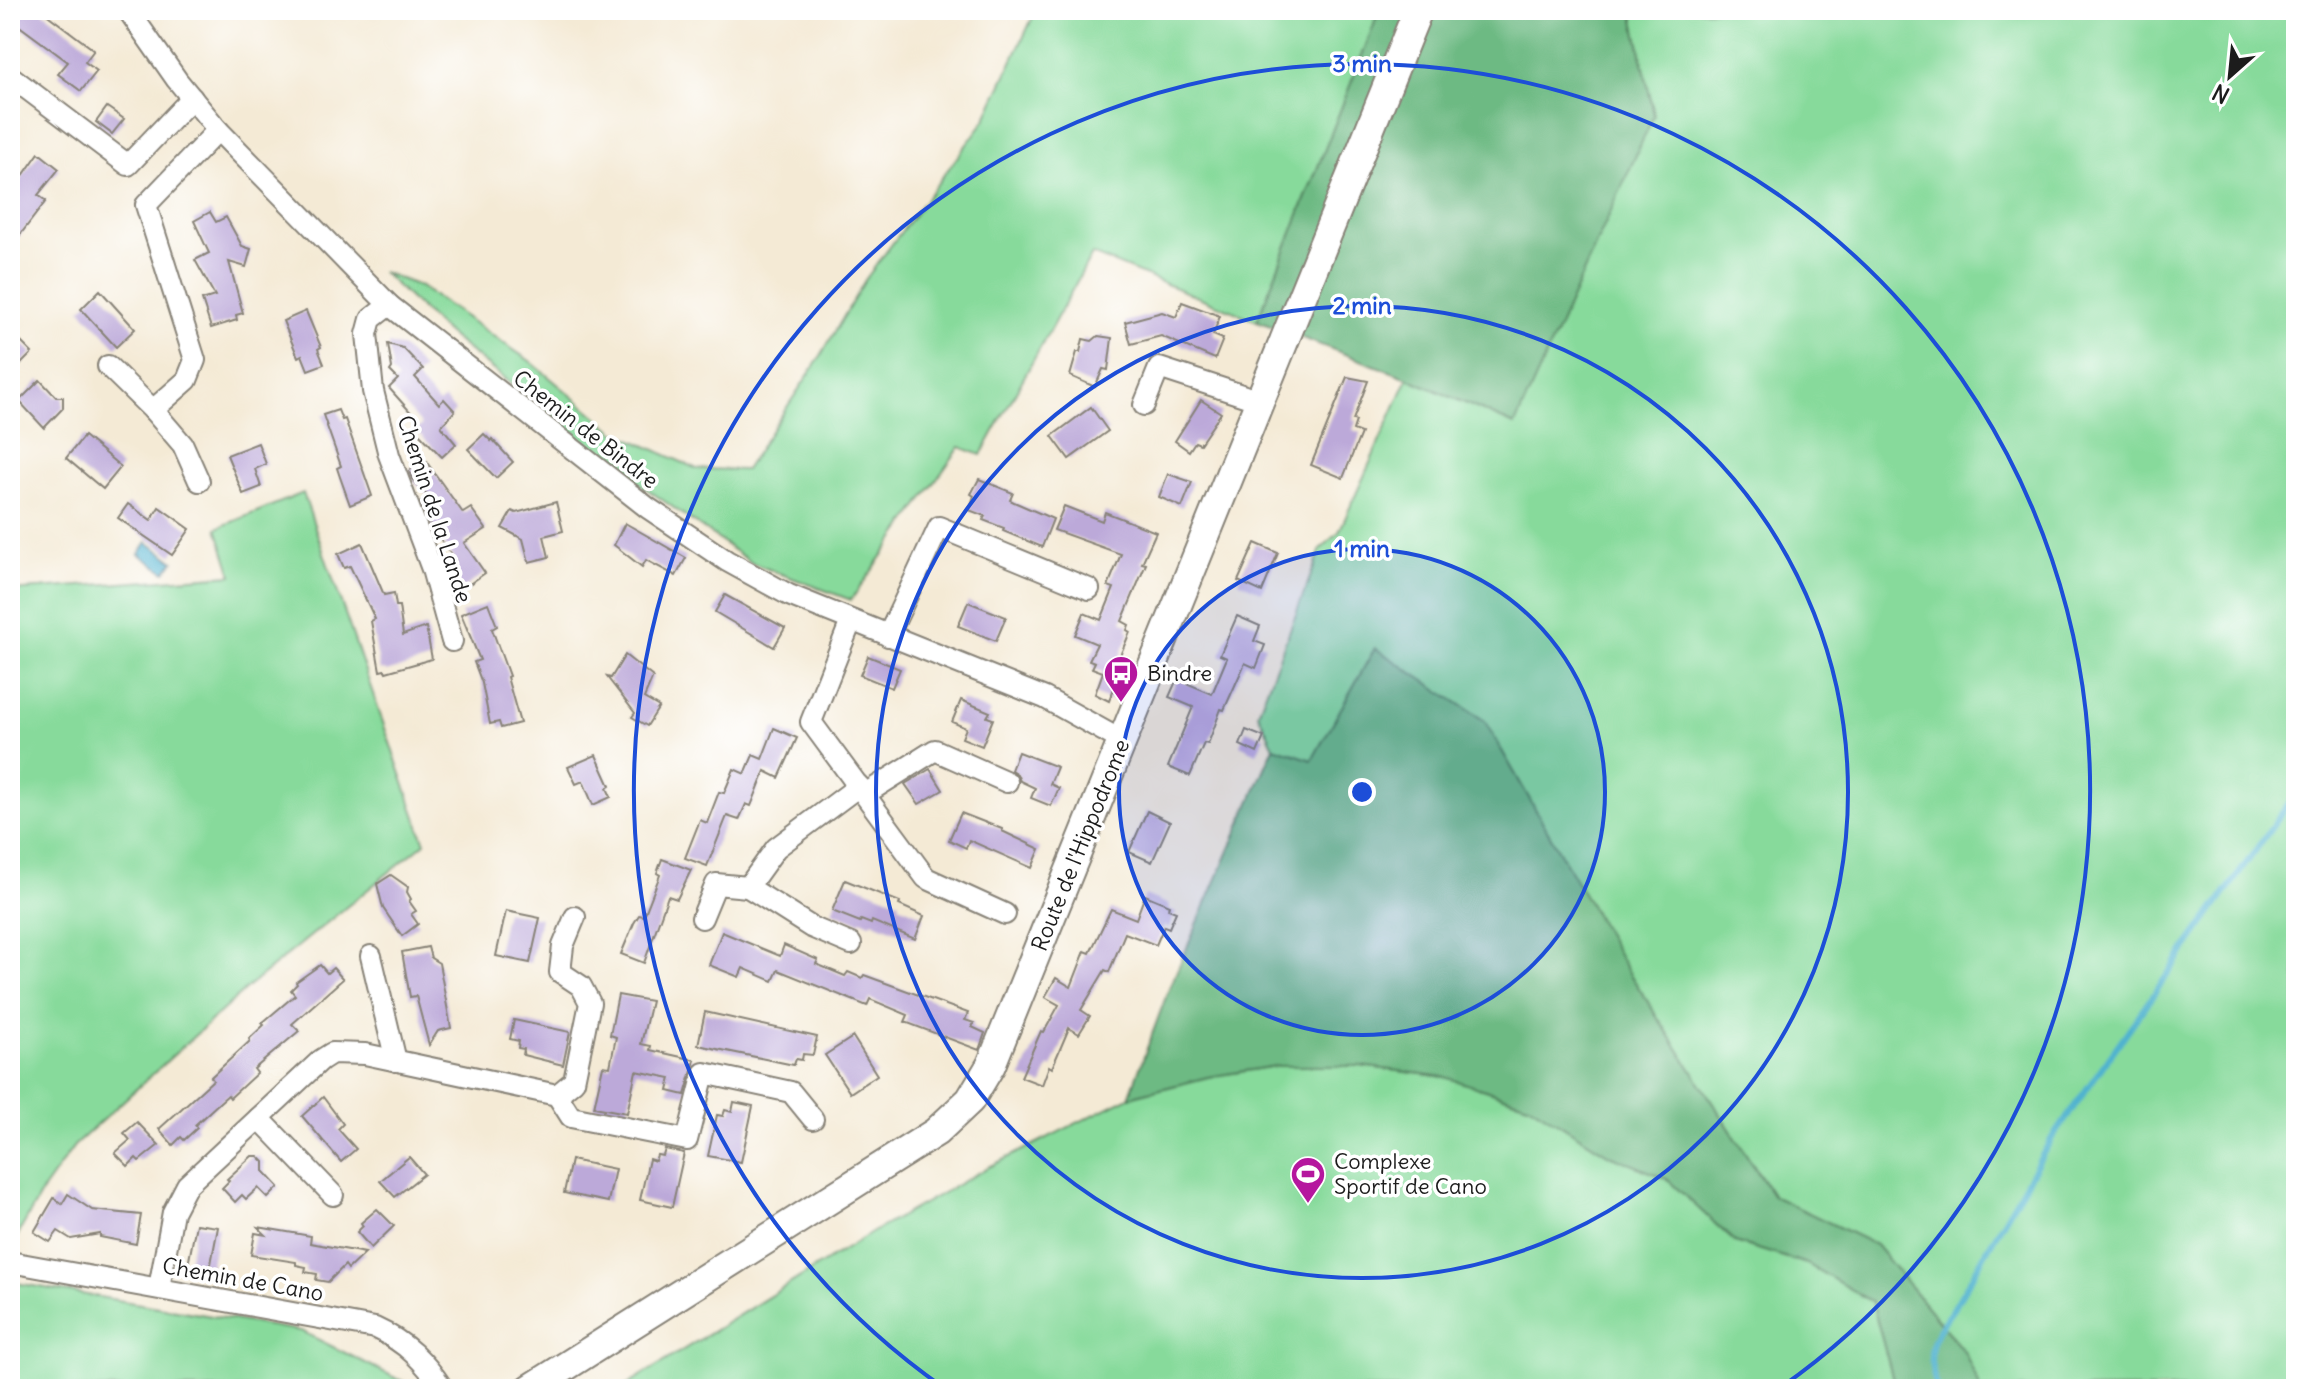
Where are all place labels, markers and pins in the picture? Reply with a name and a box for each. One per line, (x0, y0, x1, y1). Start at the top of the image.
bus stop icon: Bindre (1102, 654, 1140, 704)
place label: Bindre (1147, 659, 1212, 687)
centre of rings (1348, 778, 1376, 806)
place label: Complexe Sportif de Cano (1334, 1147, 1487, 1200)
sports icon: Complexe Sportif de Cano (1289, 1155, 1327, 1205)

